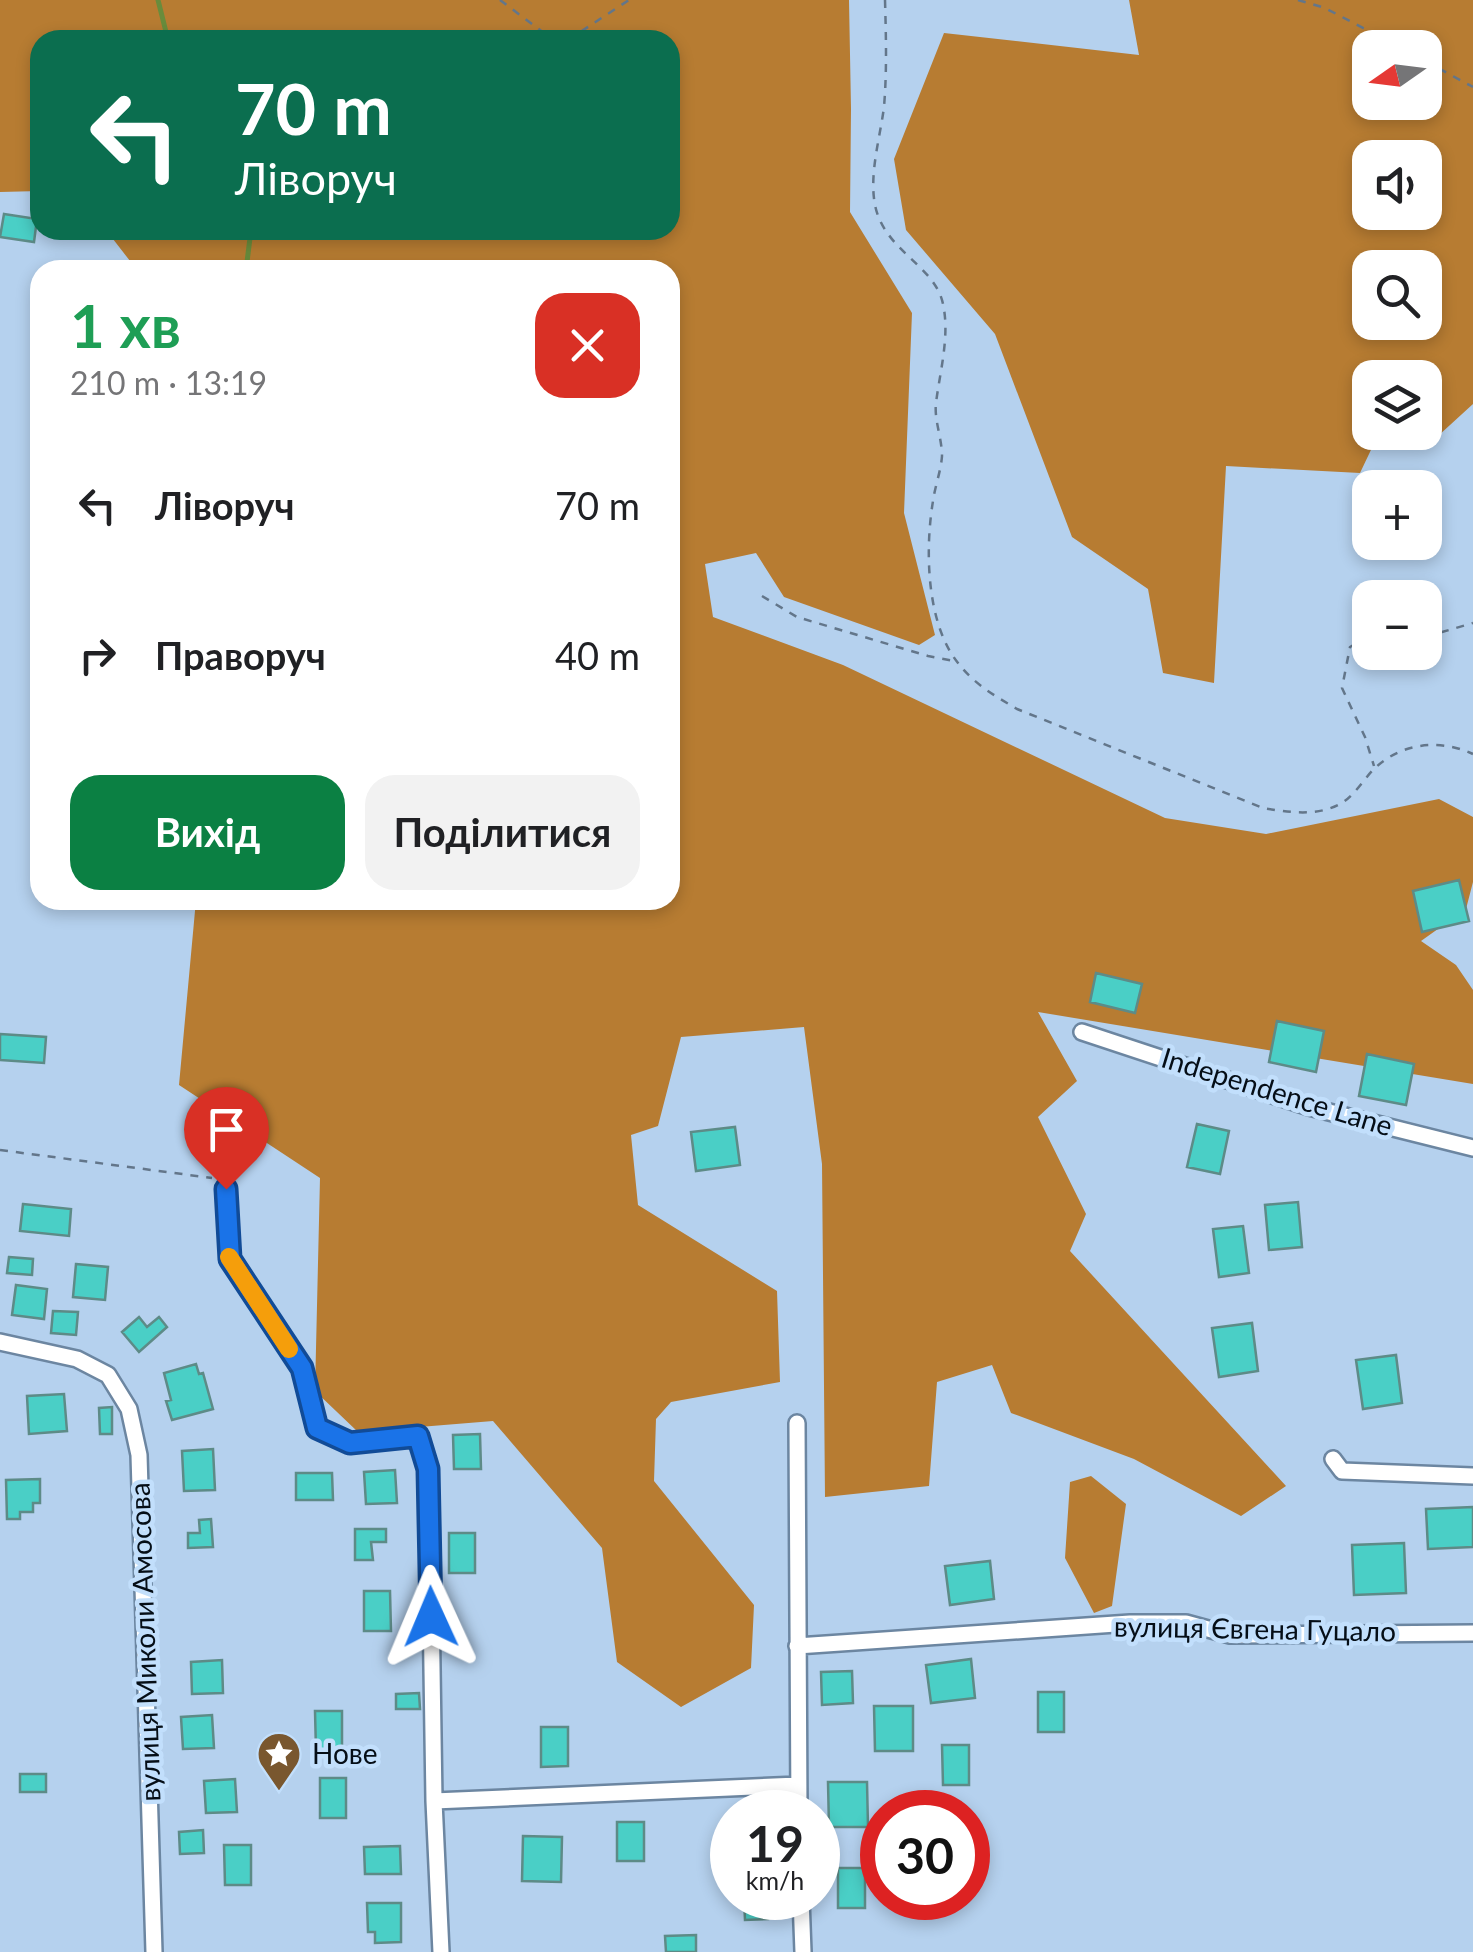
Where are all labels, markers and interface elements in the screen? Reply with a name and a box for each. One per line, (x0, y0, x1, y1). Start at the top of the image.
north arrow (1352, 30, 1442, 120)
map controls (1352, 30, 1442, 670)
text: 70 m (235, 66, 392, 150)
icon: left (70, 70, 200, 200)
button: sound (1352, 140, 1442, 230)
text: Ліворуч (235, 151, 397, 205)
button: search (1352, 250, 1442, 340)
text: 1 хв (70, 289, 181, 361)
button: close (535, 293, 640, 398)
button: layers (1352, 360, 1442, 450)
text: 210 m · 13:19 (70, 363, 267, 402)
button: + (1352, 470, 1442, 560)
icon: left (70, 478, 125, 533)
text: Ліворуч (155, 482, 295, 528)
text: 70 m (555, 482, 640, 528)
button: − (1352, 580, 1442, 670)
icon: right (70, 628, 125, 683)
text: Праворуч (155, 632, 326, 678)
text: 40 m (555, 632, 640, 678)
button: Вихід (70, 775, 345, 890)
button: Поділитися (365, 775, 640, 890)
street label: Independence Lane (1158, 1040, 1397, 1142)
pin (184, 1087, 269, 1190)
icon: arrive (199, 1102, 254, 1157)
street label: вулиця Миколи Амосова (121, 1482, 167, 1802)
position arrow (379, 1565, 483, 1669)
street label: вулиця Євгена Гуцало (1114, 1609, 1396, 1647)
place icon: Нове (256, 1731, 302, 1792)
place label: Нове (312, 1736, 378, 1770)
speed limit sign: 30 (860, 1790, 990, 1920)
text: 19 (746, 1813, 804, 1873)
text: km/h (746, 1865, 804, 1895)

